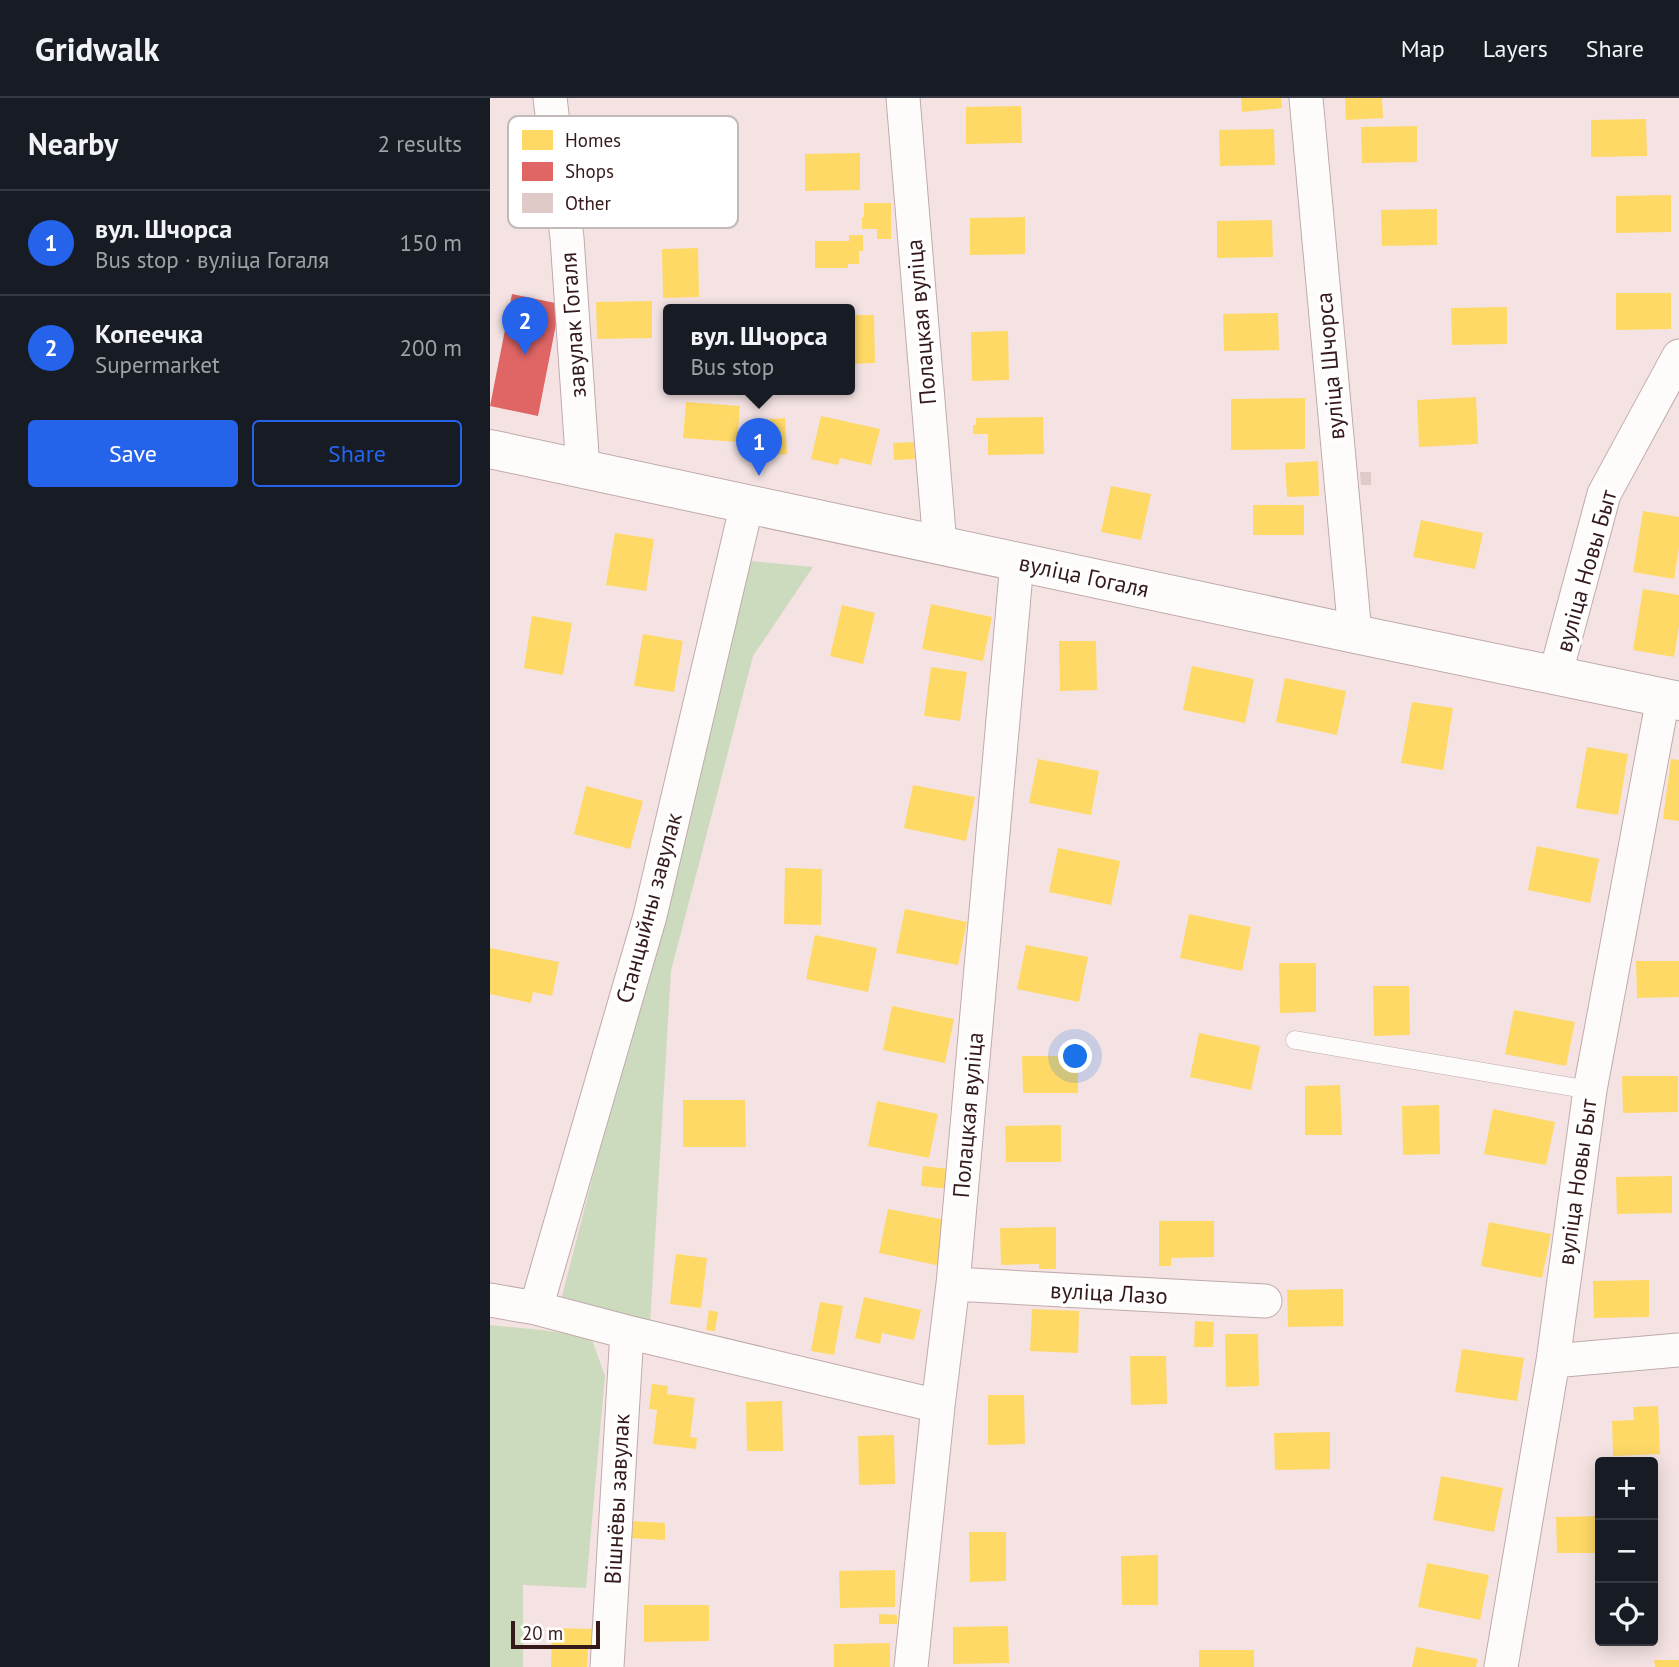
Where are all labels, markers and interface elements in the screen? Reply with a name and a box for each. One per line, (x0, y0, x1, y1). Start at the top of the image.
text: Gridwalk (35, 27, 159, 70)
text: Map (1401, 33, 1445, 64)
text: Layers (1483, 33, 1548, 64)
text: Share (1586, 33, 1644, 64)
legend (508, 116, 738, 228)
text: Nearby (28, 124, 118, 163)
text: Homes (565, 128, 621, 152)
text: 2 results (378, 129, 462, 158)
text: Shops (565, 159, 614, 183)
text: Other (565, 191, 611, 215)
text: вул. Шчорса (95, 212, 232, 245)
text: 1 (44, 228, 58, 257)
text: 150 m (400, 228, 462, 257)
street label: Полацкая вуліца (899, 238, 942, 406)
text: Bus stop · вуліца Гогаля (95, 245, 329, 274)
street label: завулак Гогаля (553, 251, 592, 399)
street label: вуліца Шчорса (1309, 291, 1350, 441)
pin: 2 (502, 297, 548, 355)
popup (663, 304, 855, 395)
text: Копеечка (95, 317, 203, 350)
text: вул. Шчорса (690, 319, 828, 352)
text: 2 (44, 333, 58, 362)
text: 200 m (400, 333, 462, 362)
text: Supermarket (95, 350, 220, 379)
text: Bus stop (690, 352, 774, 381)
pin: 1 (736, 418, 782, 476)
button: Save (28, 420, 238, 487)
button: Share (252, 420, 462, 487)
street label: вуліца Новы Быт (1549, 486, 1623, 655)
street label: вуліца Гогаля (1016, 548, 1152, 603)
street label: Станцыйны завулак (609, 809, 688, 1006)
street label: Полацкая вуліца (946, 1031, 989, 1199)
your location (1058, 1039, 1092, 1073)
street label: вуліца Новы Быт (1551, 1096, 1603, 1267)
street label: вуліца Лазо (1049, 1275, 1169, 1310)
street label: Вішнёвы завулак (598, 1413, 635, 1585)
map controls (1595, 1457, 1658, 1646)
button: + (1595, 1457, 1658, 1520)
button: − (1595, 1520, 1658, 1583)
button: locate (1595, 1583, 1658, 1646)
scale bar (511, 1618, 600, 1650)
text: 20 m (522, 1621, 563, 1645)

